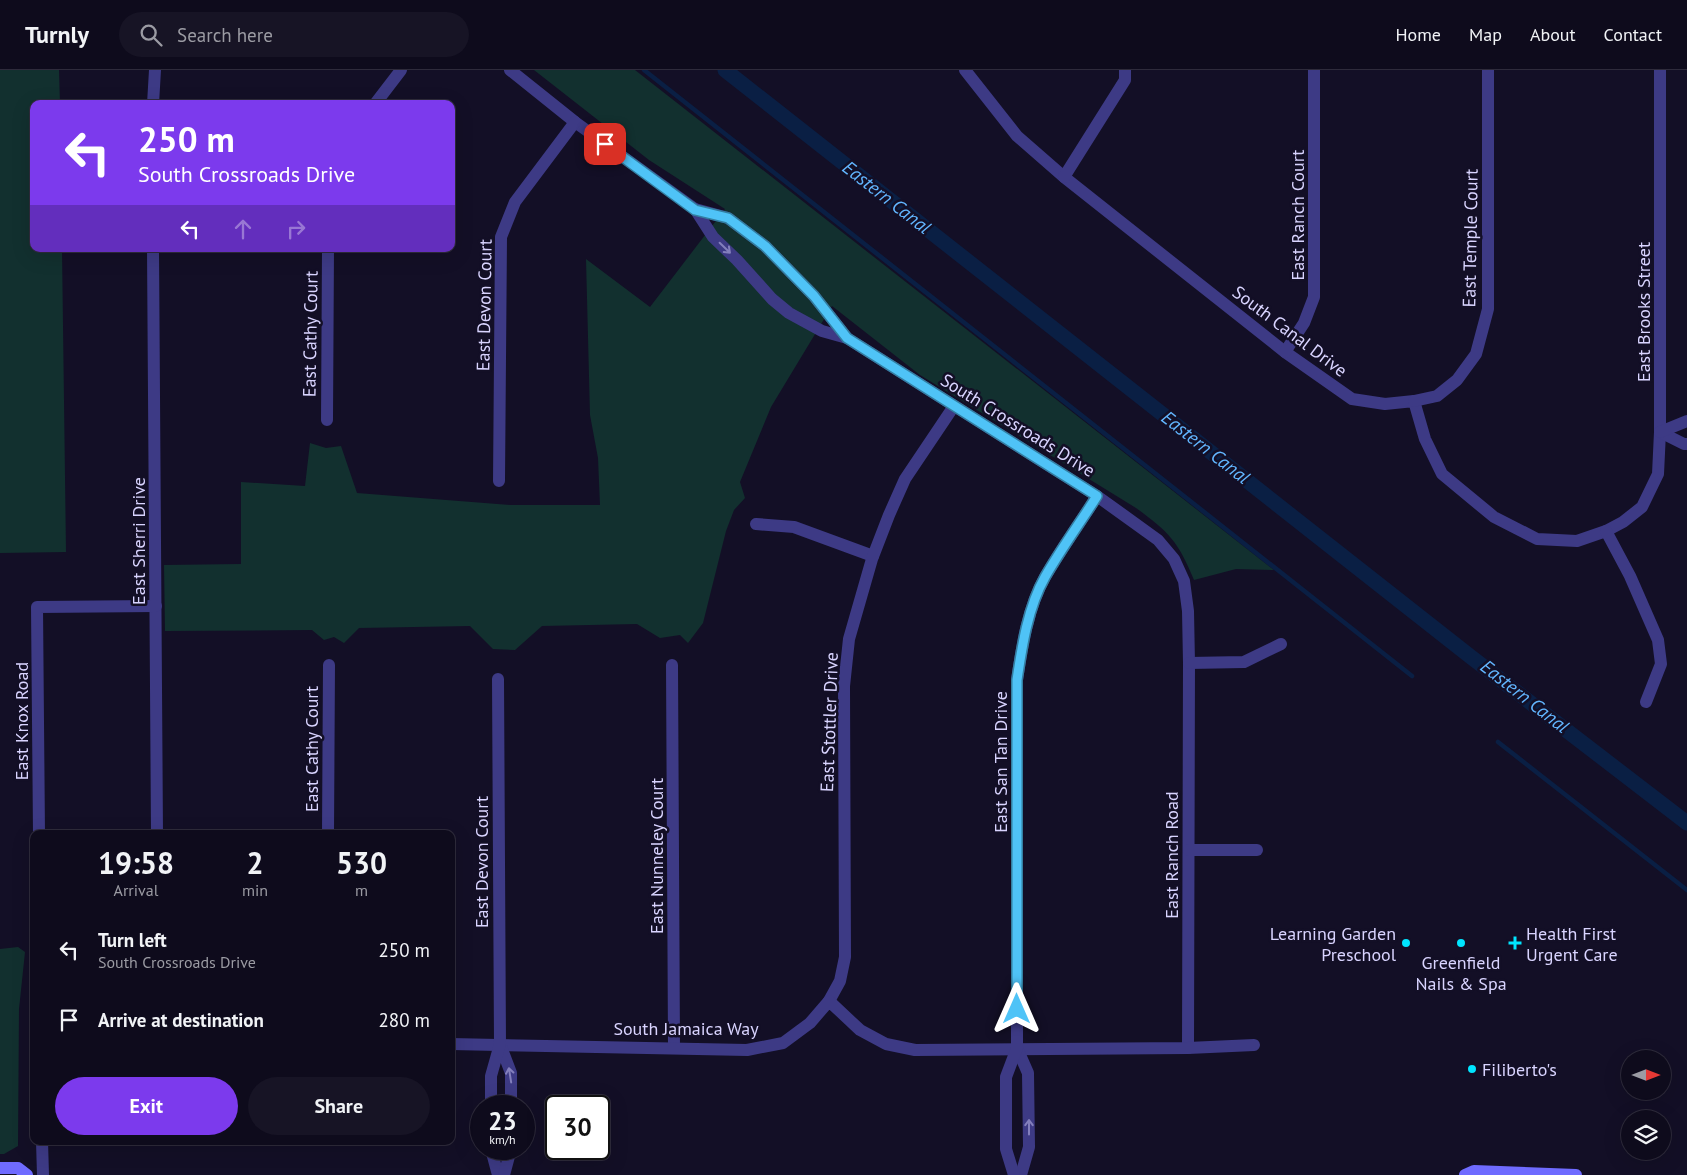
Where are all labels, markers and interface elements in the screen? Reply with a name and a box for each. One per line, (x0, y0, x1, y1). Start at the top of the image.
search box (119, 12, 469, 57)
text: Turnly (25, 19, 89, 50)
icon: search (137, 21, 165, 49)
text: Search here (177, 23, 273, 47)
text: Home (1395, 23, 1441, 46)
text: Map (1469, 23, 1502, 46)
text: About (1530, 23, 1576, 46)
text: Contact (1604, 23, 1662, 46)
text: 250 m (138, 116, 235, 162)
icon: left (55, 120, 120, 185)
pin (584, 123, 626, 165)
icon: arrive (591, 130, 619, 158)
street label: East Ranch Court (1286, 150, 1309, 280)
water label: Eastern Canal (838, 155, 936, 239)
text: South Crossroads Drive (138, 160, 355, 188)
street label: East Temple Court (1457, 168, 1483, 308)
icon: left (176, 215, 204, 243)
icon: ahead (229, 215, 257, 243)
icon: right (282, 215, 310, 243)
street label: East Devon Court (471, 239, 497, 371)
one-way arrow (718, 242, 731, 254)
street label: East Brooks Street (1632, 242, 1655, 382)
street label: East Cathy Court (297, 271, 323, 397)
street label: South Canal Drive (1228, 280, 1352, 382)
street label: South Crossroads Drive (937, 368, 1099, 482)
water label: Eastern Canal (1157, 405, 1255, 489)
street label: East Sherri Drive (127, 477, 150, 605)
street label: East Stottler Drive (815, 652, 843, 792)
water label: Eastern Canal (1476, 654, 1574, 738)
street label: East Knox Road (10, 662, 33, 780)
street label: East Cathy Court (300, 686, 323, 812)
street label: East San Tan Drive (989, 691, 1012, 833)
street label: East Nunneley Court (645, 778, 668, 934)
street label: East Ranch Road (1160, 791, 1183, 919)
street label: East Devon Court (470, 796, 493, 928)
text: 19:58 (98, 843, 174, 882)
text: 2 (247, 843, 264, 882)
text: 530 (336, 843, 387, 882)
text: Arrival (114, 880, 158, 900)
text: min (242, 880, 268, 900)
text: m (355, 880, 368, 900)
place label: Learning Garden Preschool (1270, 922, 1397, 966)
place label: Health First Urgent Care (1526, 922, 1618, 966)
text: Turn left (98, 928, 167, 952)
icon: left (55, 936, 83, 964)
marker: Health First Urgent Care (1508, 936, 1522, 950)
marker: Learning Garden Preschool (1400, 937, 1412, 949)
marker: Greenfield Nails & Spa (1455, 937, 1467, 949)
text: 250 m (378, 938, 430, 962)
place label: Greenfield Nails & Spa (1415, 951, 1507, 995)
text: South Crossroads Drive (98, 952, 256, 972)
position arrow (990, 982, 1042, 1034)
icon: arrive (55, 1006, 83, 1034)
text: Arrive at destination (98, 1008, 264, 1032)
text: 280 m (378, 1008, 430, 1032)
street label: South Jamaica Way (613, 1017, 759, 1040)
north arrow (1621, 1050, 1671, 1100)
map controls (1621, 1050, 1671, 1160)
place label: Filiberto's (1482, 1058, 1557, 1081)
marker: Filiberto's (1466, 1063, 1478, 1075)
one-way arrow (504, 1067, 514, 1083)
button: Exit (55, 1077, 238, 1135)
button: Share (248, 1077, 430, 1135)
speed limit sign: 30 (545, 1095, 610, 1160)
text: 23 (488, 1105, 517, 1137)
button: layers (1621, 1110, 1671, 1160)
one-way arrow (1024, 1120, 1033, 1136)
text: km/h (489, 1132, 516, 1147)

